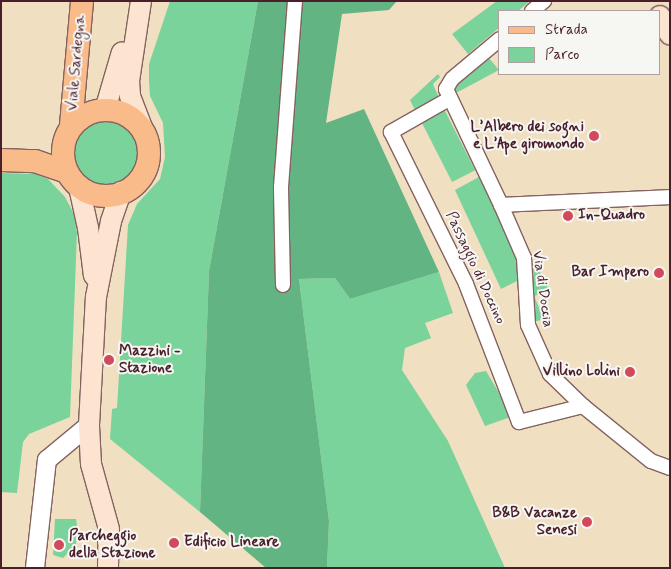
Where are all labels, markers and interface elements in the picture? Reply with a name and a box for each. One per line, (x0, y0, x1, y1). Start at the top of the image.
legend (498, 10, 661, 75)
street label: Viale Sardegna (64, 15, 90, 111)
text: Strada (545, 20, 588, 40)
text: Parco (545, 45, 579, 65)
place label: L’Albero dei sogni e L’Ape giromondo (471, 118, 584, 153)
marker: L’Albero dei sogni e L’Ape giromondo (588, 130, 600, 142)
place label: In-Quadro (578, 207, 645, 225)
street label: Passaggio di Doccino (441, 208, 509, 328)
marker: In-Quadro (562, 210, 574, 222)
street label: Via di Doccia (528, 249, 556, 329)
place label: Bar Impero (576, 264, 649, 282)
marker: Bar Impero (653, 267, 665, 279)
place label: Mazzini - Stazione (119, 342, 181, 377)
marker: Mazzini - Stazione (103, 354, 115, 366)
place label: Villino Lolini (541, 363, 620, 381)
marker: Villino Lolini (624, 366, 636, 378)
place label: B&B Vacanze Senesi (488, 504, 577, 539)
marker: B&B Vacanze Senesi (581, 516, 593, 528)
place label: Parcheggio della Stazione (69, 527, 154, 562)
place label: Edificio Lineare (184, 534, 280, 552)
marker: Edificio Lineare (168, 537, 180, 549)
marker: Parcheggio della Stazione (53, 539, 65, 551)

